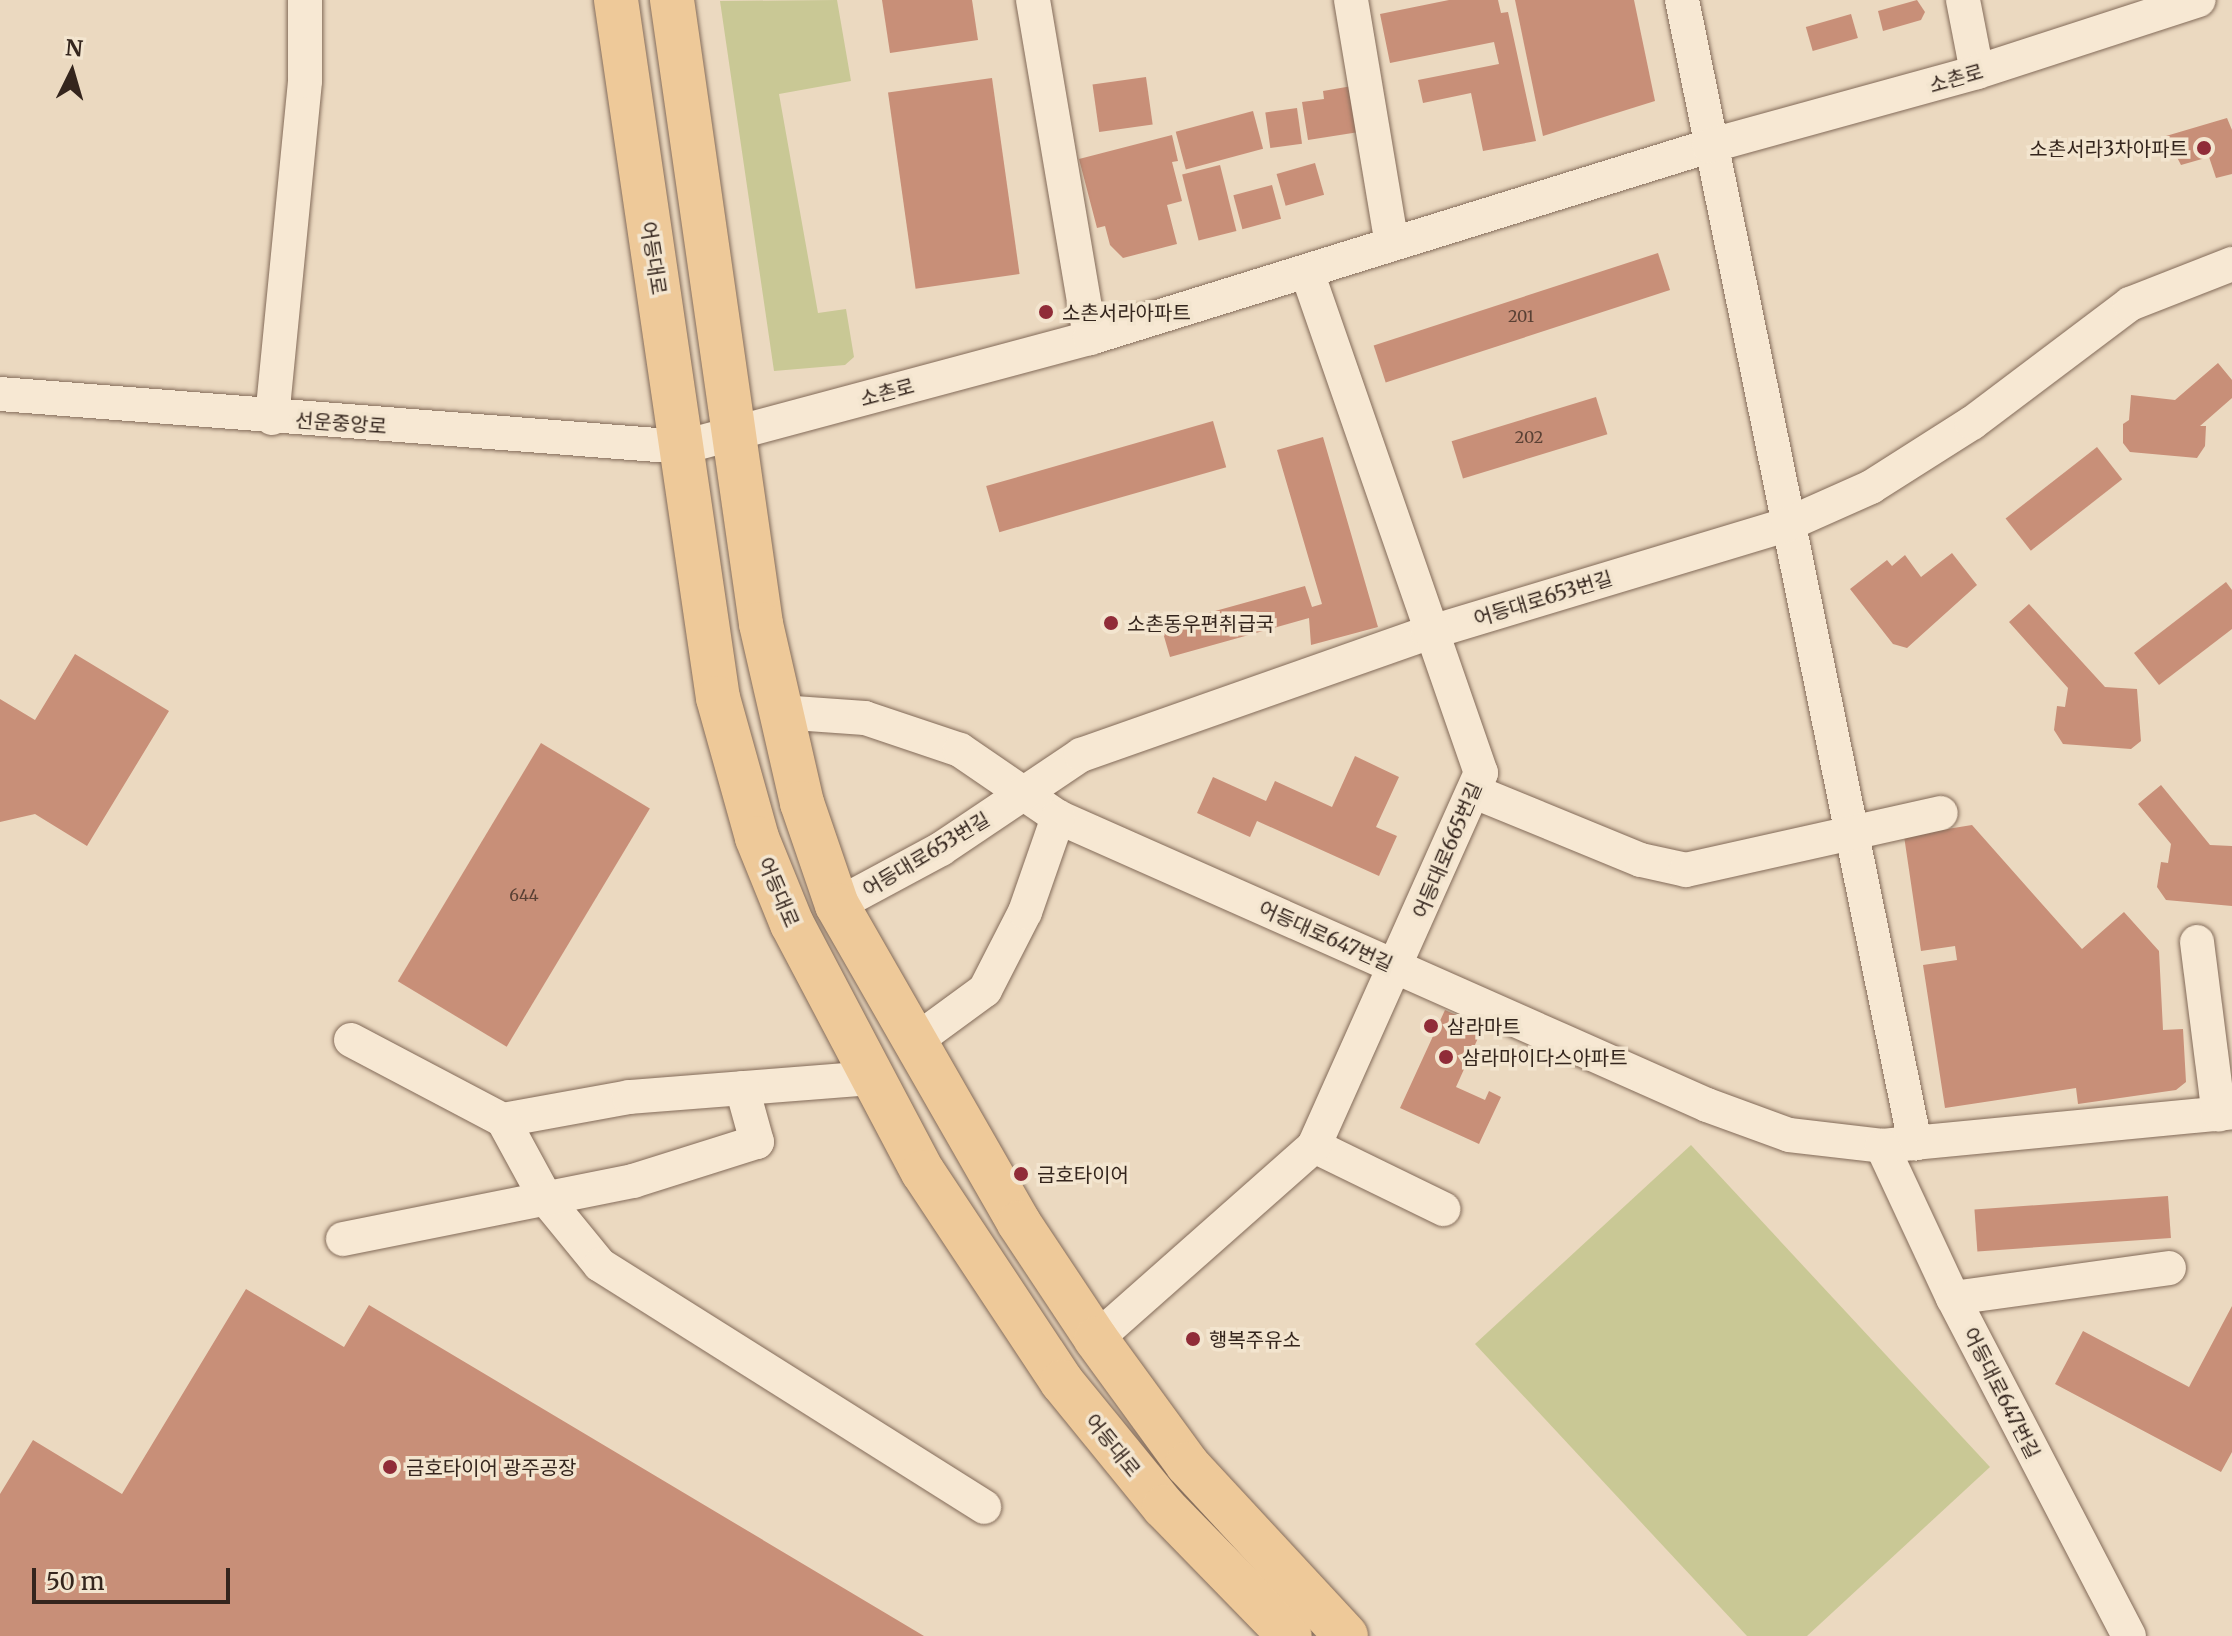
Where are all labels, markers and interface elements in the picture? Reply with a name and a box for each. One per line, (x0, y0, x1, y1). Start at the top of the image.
north arrow (32, 32, 112, 112)
text: N (64, 33, 84, 63)
street label: 소촌로 (1926, 59, 1986, 97)
place label: 소촌서라3차아파트 (2029, 136, 2188, 160)
marker: 소촌서라3차아파트 (2195, 139, 2213, 157)
street label: 어등대로 (636, 220, 672, 296)
place label: 소촌서라아파트 (1062, 300, 1191, 324)
marker: 소촌서라아파트 (1037, 303, 1055, 321)
house number: 201 (1508, 306, 1534, 326)
street label: 소촌로 (857, 373, 917, 411)
street label: 선운중앙로 (294, 408, 388, 438)
house number: 202 (1515, 427, 1543, 447)
street label: 어등대로653번길 (1471, 565, 1615, 631)
place label: 소촌동우편취급국 (1127, 611, 1274, 635)
marker: 소촌동우편취급국 (1102, 614, 1120, 632)
street label: 어등대로665번길 (1408, 778, 1486, 922)
street label: 어등대로653번길 (858, 807, 994, 901)
street label: 어등대로 (754, 853, 804, 931)
house number: 644 (509, 885, 539, 905)
street label: 어등대로647번길 (1255, 896, 1397, 976)
place label: 삼라마트 (1447, 1014, 1521, 1038)
marker: 삼라마트 (1422, 1017, 1440, 1035)
place label: 삼라마이다스아파트 (1462, 1045, 1628, 1069)
marker: 삼라마이다스아파트 (1437, 1048, 1455, 1066)
place label: 금호타이어 (1037, 1162, 1129, 1186)
marker: 금호타이어 (1012, 1165, 1030, 1183)
street label: 어등대로647번길 (1959, 1323, 2045, 1463)
place label: 행복주유소 (1209, 1327, 1301, 1351)
marker: 행복주유소 (1184, 1330, 1202, 1348)
street label: 어등대로 (1081, 1409, 1145, 1481)
place label: 금호타이어 광주공장 (406, 1455, 576, 1479)
marker: 금호타이어 광주공장 (381, 1458, 399, 1476)
scale bar (36, 1552, 234, 1602)
text: 50 m (46, 1566, 105, 1597)

